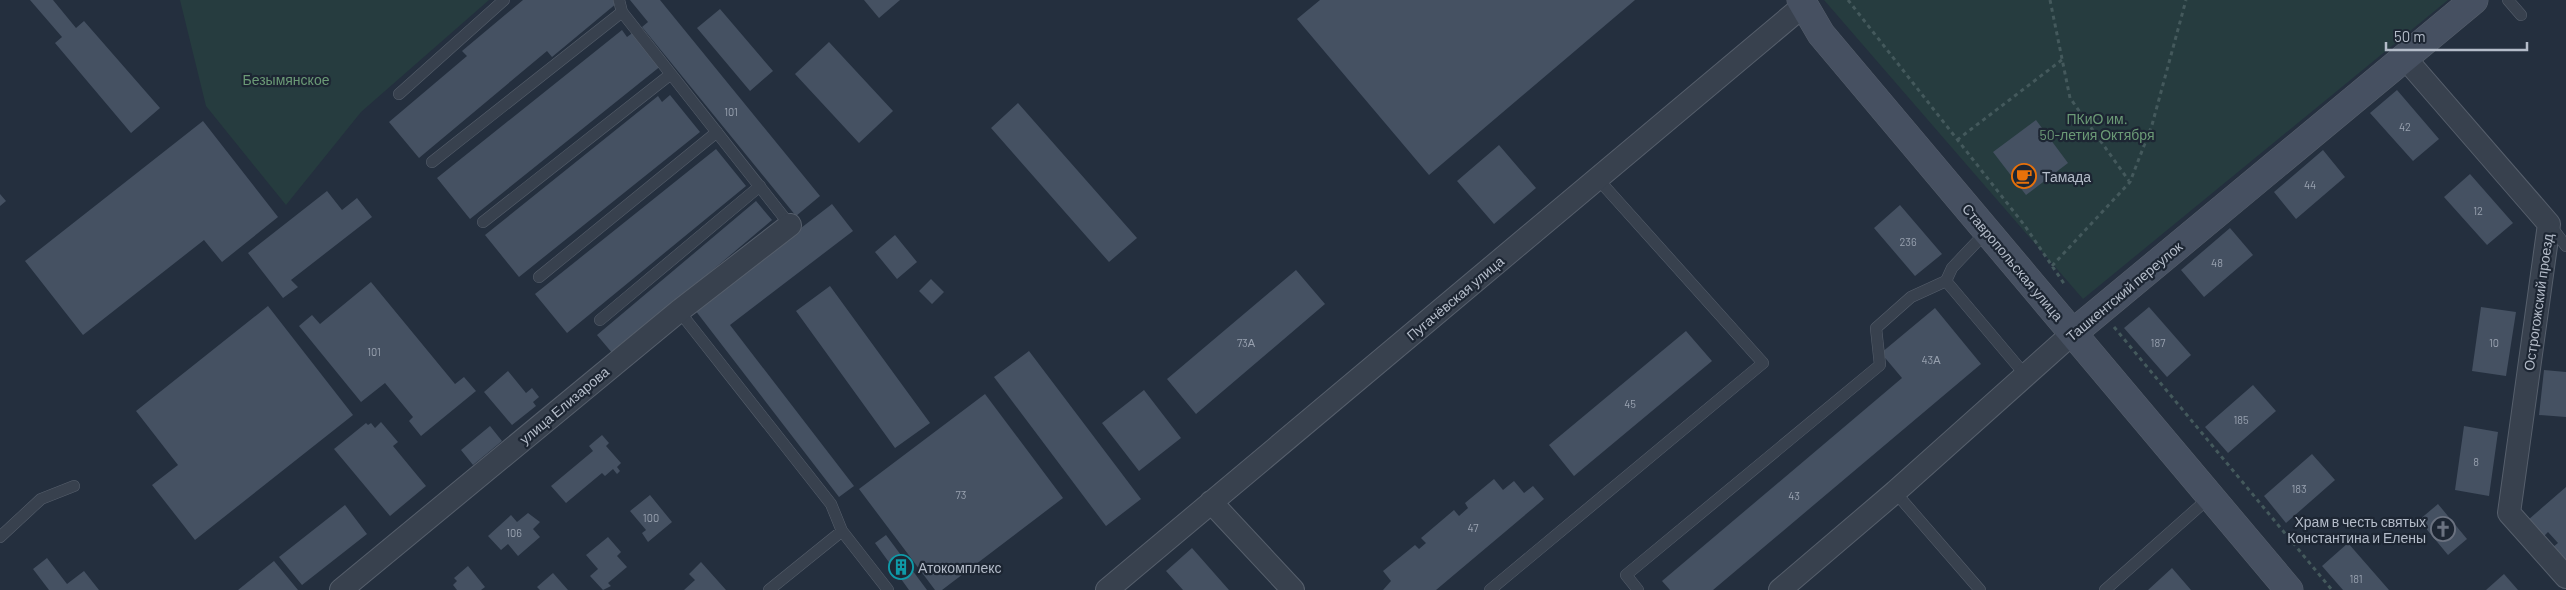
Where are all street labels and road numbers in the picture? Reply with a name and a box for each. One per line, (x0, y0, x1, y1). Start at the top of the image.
street label: Ставропольская улица (1959, 200, 2067, 324)
street label: Острогожский проезд (2520, 232, 2556, 372)
street label: Ташкентский переулок (2063, 237, 2186, 345)
street label: Пугачёвская улица (1403, 252, 1507, 344)
street label: улица Елизарова (516, 363, 612, 447)

